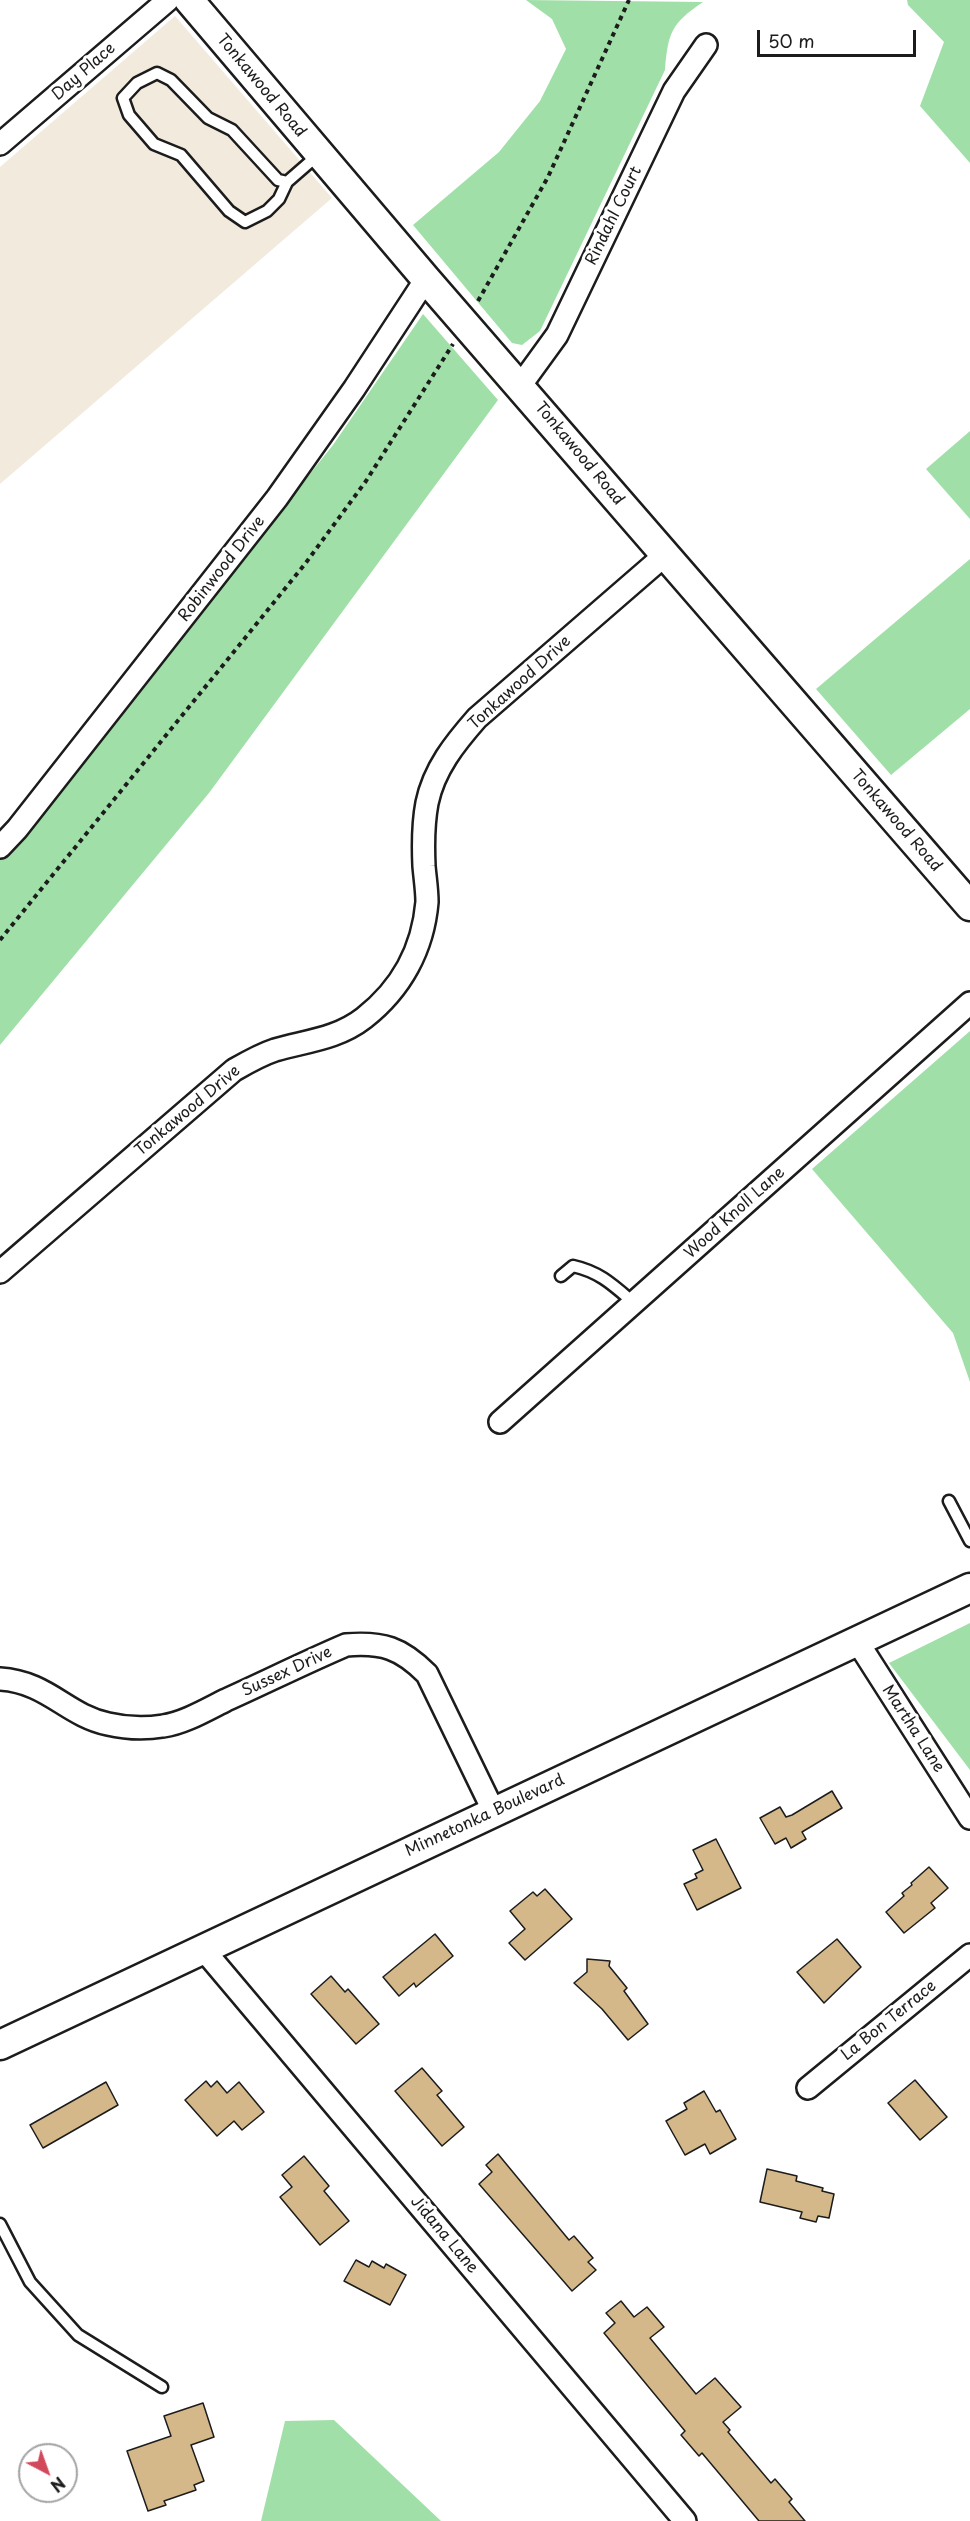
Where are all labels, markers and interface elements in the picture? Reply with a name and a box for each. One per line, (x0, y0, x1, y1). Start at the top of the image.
scale bar (760, 18, 919, 56)
text: 50 m (768, 27, 815, 54)
street label: Tonkawood Road (212, 30, 310, 142)
street label: Day Place (48, 39, 120, 105)
street label: Rindahl Court (582, 164, 646, 268)
street label: Tonkawood Road (530, 398, 628, 510)
street label: Robinwood Drive (175, 512, 269, 626)
street label: Tonkawood Drive (465, 632, 575, 734)
street label: Tonkawood Road (846, 766, 946, 876)
street label: Tonkawood Drive (132, 1061, 244, 1161)
street label: Wood Knoll Lane (681, 1163, 789, 1263)
street label: Sussex Drive (239, 1643, 335, 1701)
street label: Martha Lane (878, 1682, 948, 1776)
street label: Minnetonka Boulevard (402, 1771, 568, 1861)
street label: La Bon Terrace (838, 1977, 940, 2065)
street label: Jidana Lane (406, 2192, 482, 2278)
north arrow (18, 2443, 78, 2503)
text: N (46, 2472, 71, 2498)

